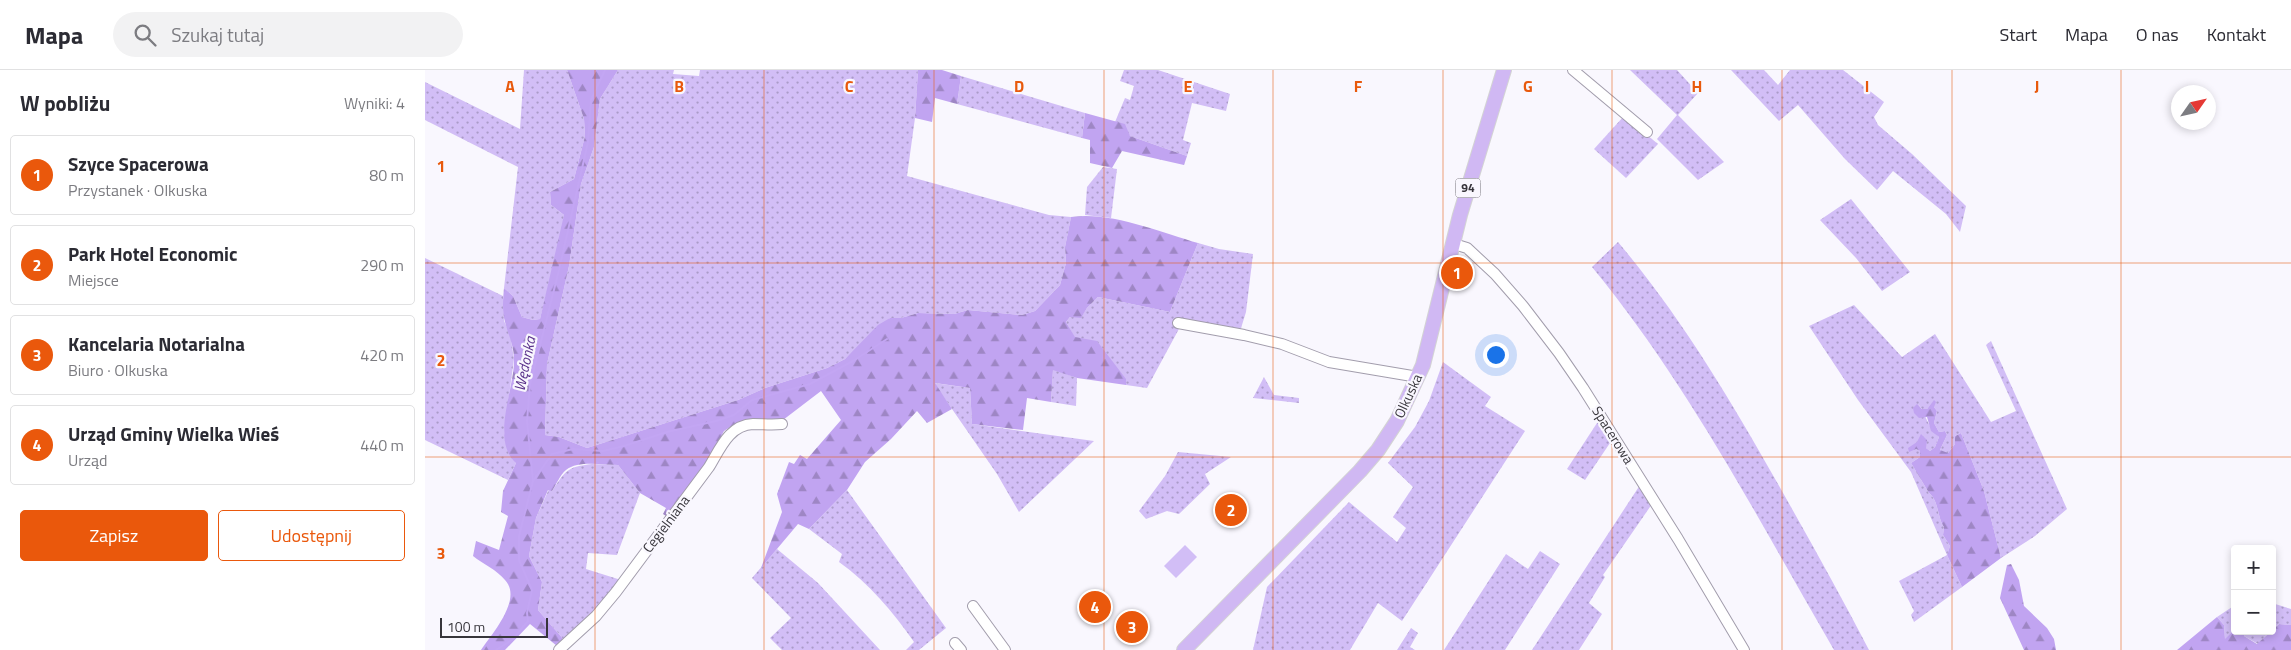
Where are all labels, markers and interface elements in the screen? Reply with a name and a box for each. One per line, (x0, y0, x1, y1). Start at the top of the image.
search box (113, 12, 463, 57)
text: Mapa (25, 17, 83, 53)
text: Szukaj tutaj (171, 20, 264, 49)
icon: search (131, 21, 159, 49)
text: Start (2000, 21, 2037, 48)
text: Mapa (2065, 21, 2108, 48)
text: O nas (2136, 21, 2179, 48)
text: Kontakt (2207, 21, 2266, 48)
text: A (505, 74, 515, 98)
text: B (674, 74, 684, 98)
text: C (845, 74, 854, 98)
text: D (1014, 74, 1024, 98)
text: E (1184, 74, 1193, 98)
text: F (1354, 74, 1363, 98)
text: G (1523, 74, 1533, 98)
text: H (1692, 74, 1702, 98)
text: I (1865, 74, 1869, 98)
text: J (2035, 74, 2039, 98)
north arrow (2171, 85, 2216, 130)
text: W pobliżu (20, 87, 110, 119)
text: Wyniki: 4 (344, 91, 405, 115)
text: Szyce Spacerowa (68, 149, 209, 178)
text: 1 (437, 154, 445, 178)
text: 1 (33, 163, 41, 187)
text: 80 m (369, 163, 404, 187)
text: Przystanek · Olkuska (68, 178, 207, 202)
road number: 94 (1455, 179, 1481, 198)
text: Park Hotel Economic (68, 239, 237, 268)
text: 2 (33, 253, 41, 277)
text: 290 m (360, 253, 404, 277)
pin: 1 (1441, 254, 1473, 292)
text: Miejsce (68, 268, 119, 292)
text: Kancelaria Notarialna (68, 329, 245, 358)
water label: Wędonka (508, 333, 542, 393)
your location (1483, 342, 1509, 368)
text: 3 (33, 343, 41, 367)
text: 420 m (360, 343, 404, 367)
text: 2 (437, 348, 445, 372)
text: Biuro · Olkuska (68, 358, 168, 382)
street label: Olkuska (1388, 370, 1427, 421)
street label: Spacerowa (1587, 402, 1639, 468)
text: Urząd Gminy Wielka Wieś (68, 419, 279, 448)
text: 4 (33, 433, 41, 457)
text: 440 m (360, 433, 404, 457)
text: Urząd (68, 448, 108, 472)
street label: Cegielniana (637, 491, 694, 557)
pin: 2 (1215, 491, 1247, 529)
button: Zapisz (20, 510, 208, 561)
button: Udostępnij (218, 510, 405, 561)
text: 3 (437, 541, 445, 565)
map controls (2231, 545, 2276, 635)
button: + (2231, 545, 2276, 590)
pin: 4 (1079, 588, 1111, 626)
button: − (2231, 590, 2276, 635)
pin: 3 (1116, 608, 1148, 646)
scale bar (440, 615, 547, 638)
text: 100 m (447, 616, 485, 637)

